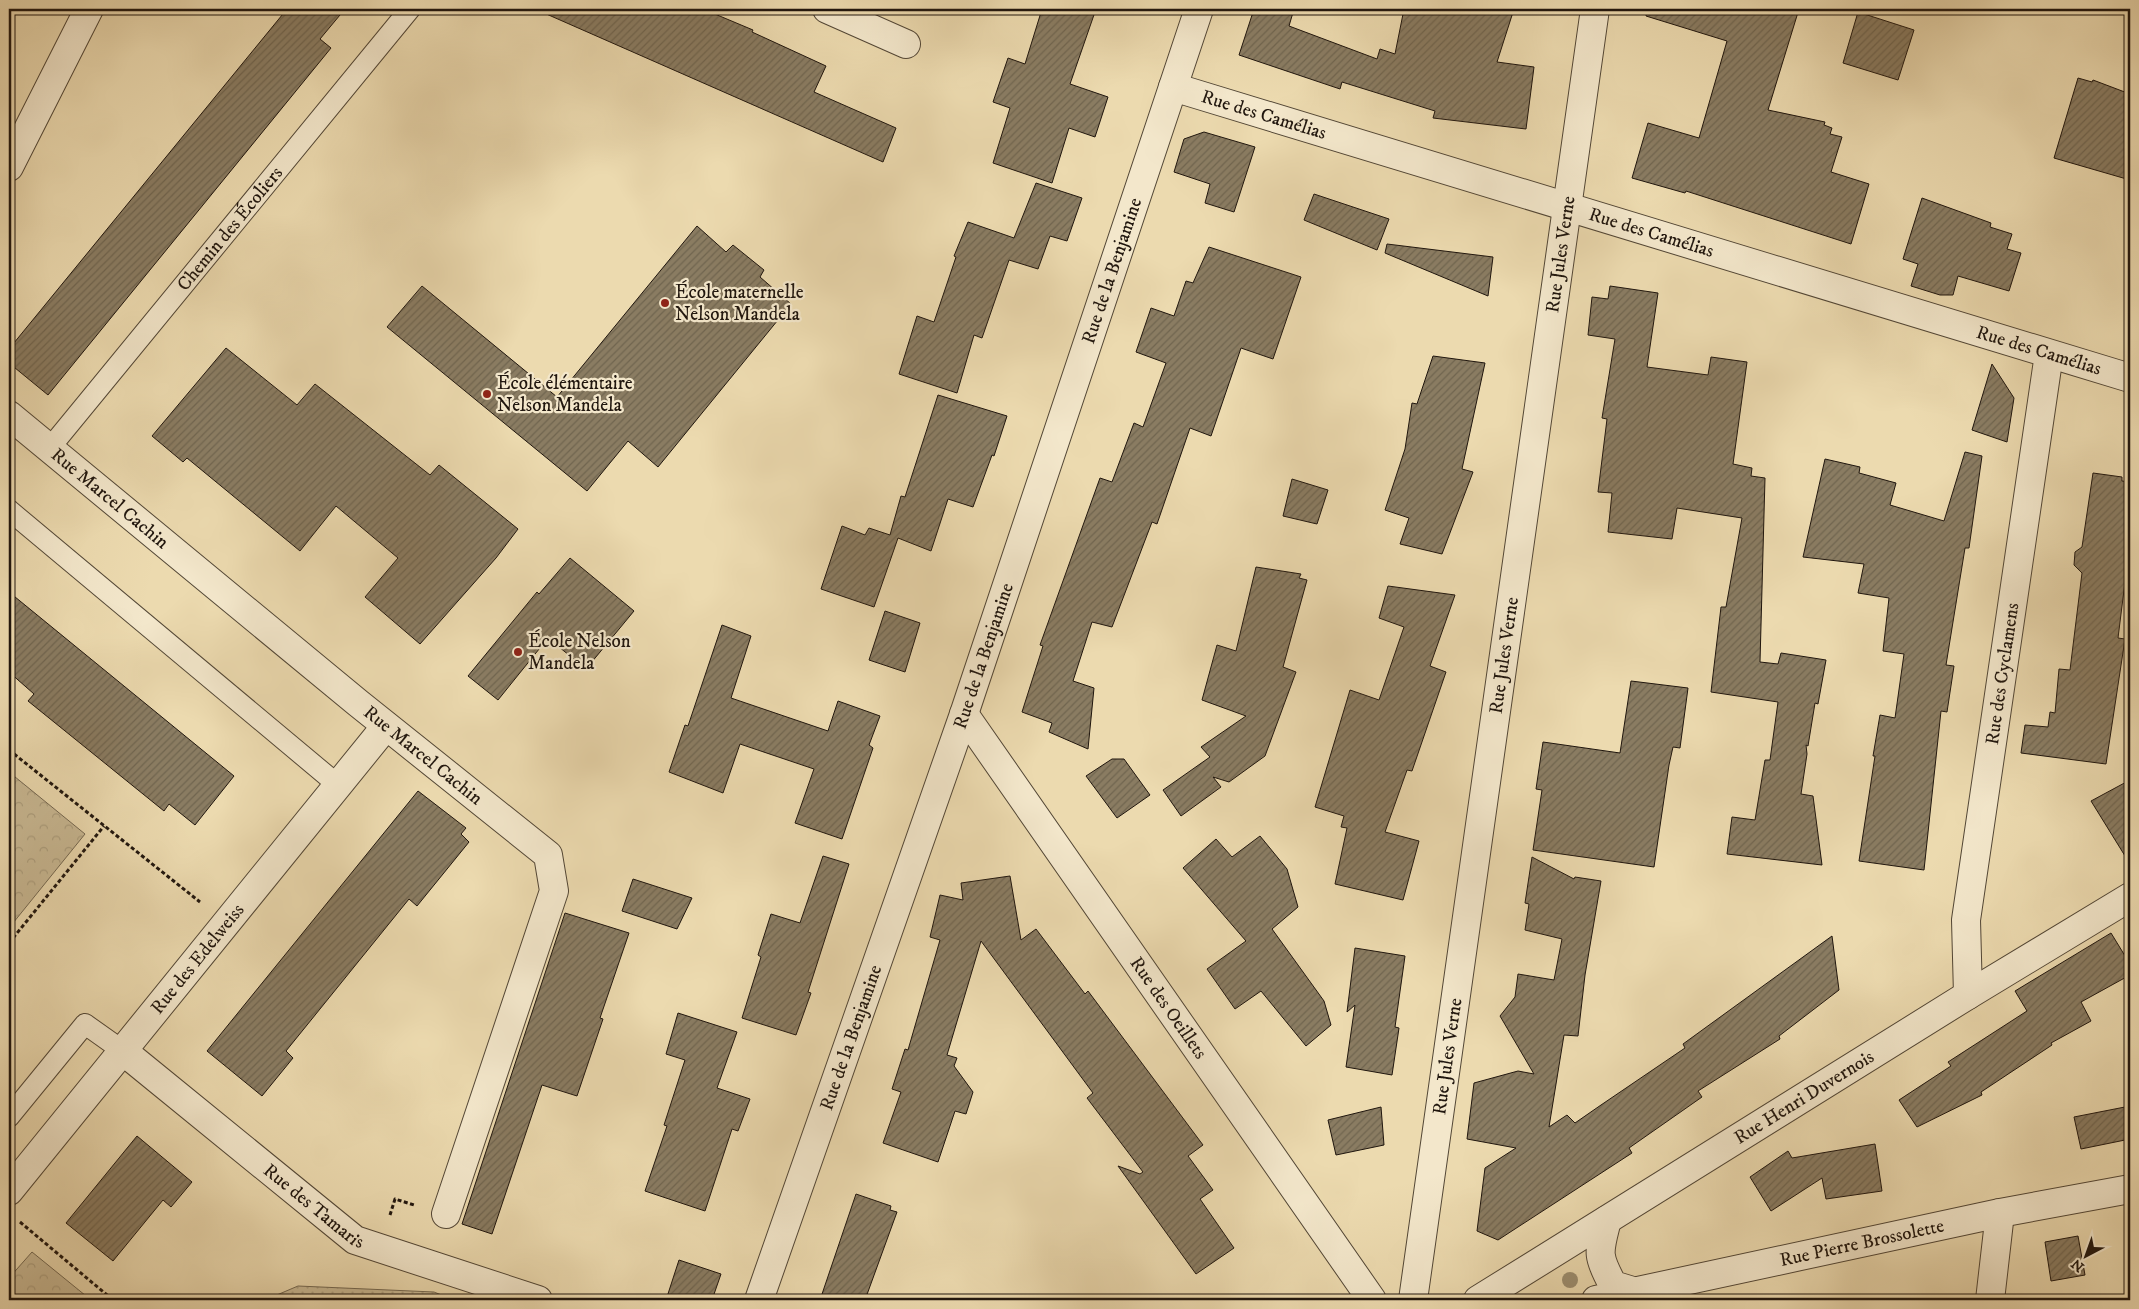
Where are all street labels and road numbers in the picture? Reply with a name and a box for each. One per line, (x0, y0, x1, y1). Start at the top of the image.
street label: Rue des Camélias (1199, 85, 1329, 144)
street label: Chemin des Écoliers (172, 162, 288, 296)
street label: Rue Jules Verne (1541, 194, 1580, 314)
street label: Rue de la Benjamine (1077, 195, 1147, 347)
street label: Rue des Camélias (1586, 203, 1717, 262)
street label: Rue des Camélias (1974, 320, 2104, 380)
street label: Rue Marcel Cachin (46, 443, 174, 554)
street label: Rue de la Benjamine (948, 580, 1018, 732)
street label: Rue Jules Verne (1484, 595, 1524, 715)
street label: Rue des Cyclamens (1980, 601, 2024, 746)
street label: Rue Marcel Cachin (359, 701, 487, 810)
street label: Rue des Edelweiss (146, 899, 249, 1019)
street label: Rue des Oeillets (1125, 952, 1212, 1063)
street label: Rue de la Benjamine (815, 962, 887, 1113)
street label: Rue Jules Verne (1428, 996, 1467, 1116)
street label: Rue Henri Duvernois (1730, 1045, 1878, 1149)
street label: Rue des Tamaris (259, 1159, 366, 1254)
street label: Rue Pierre Brossolette (1778, 1214, 1946, 1272)

